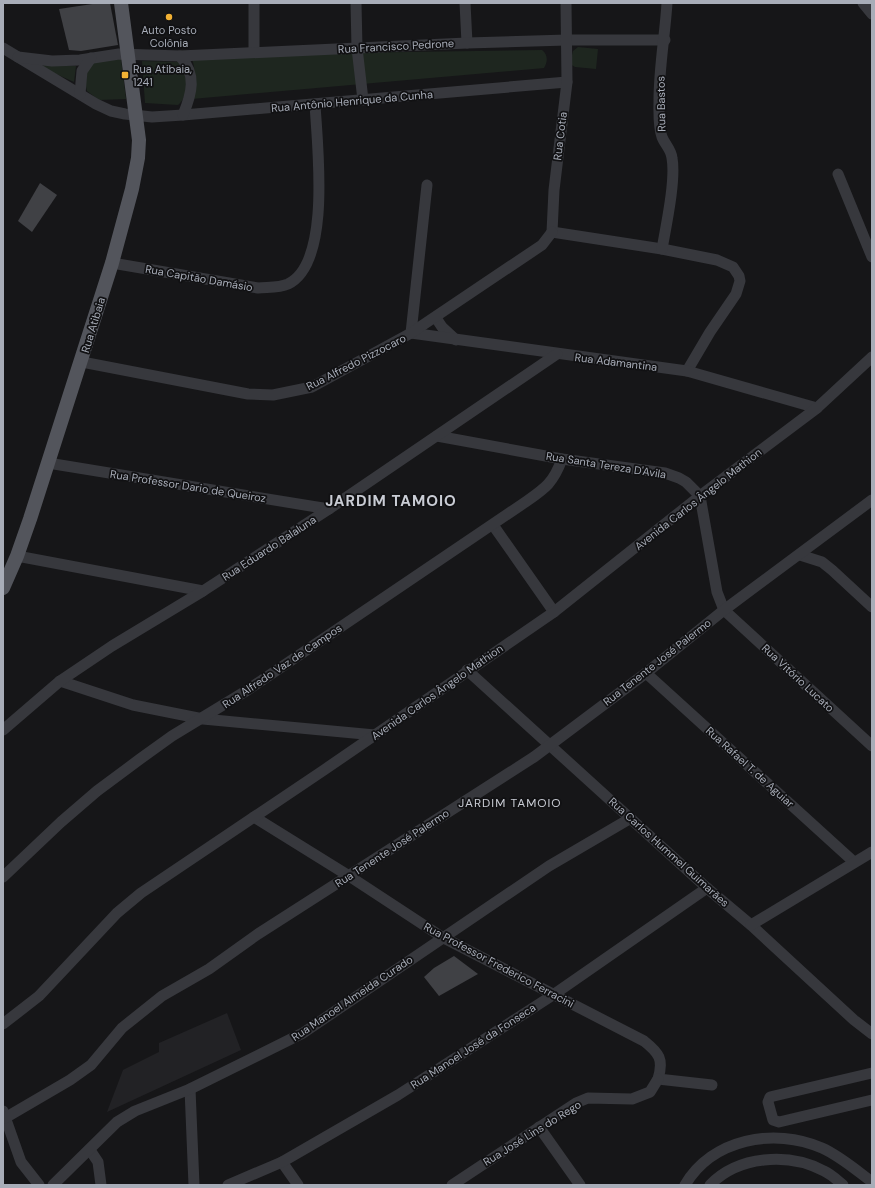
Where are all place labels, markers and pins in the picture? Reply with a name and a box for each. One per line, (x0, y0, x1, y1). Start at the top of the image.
marker: Auto Posto Colônia (164, 12, 174, 22)
place label: Auto Posto Colônia (141, 23, 197, 50)
place label: Rua Atibaia, 1241 (133, 62, 192, 89)
marker: Rua Atibaia, 1241 (120, 70, 130, 80)

